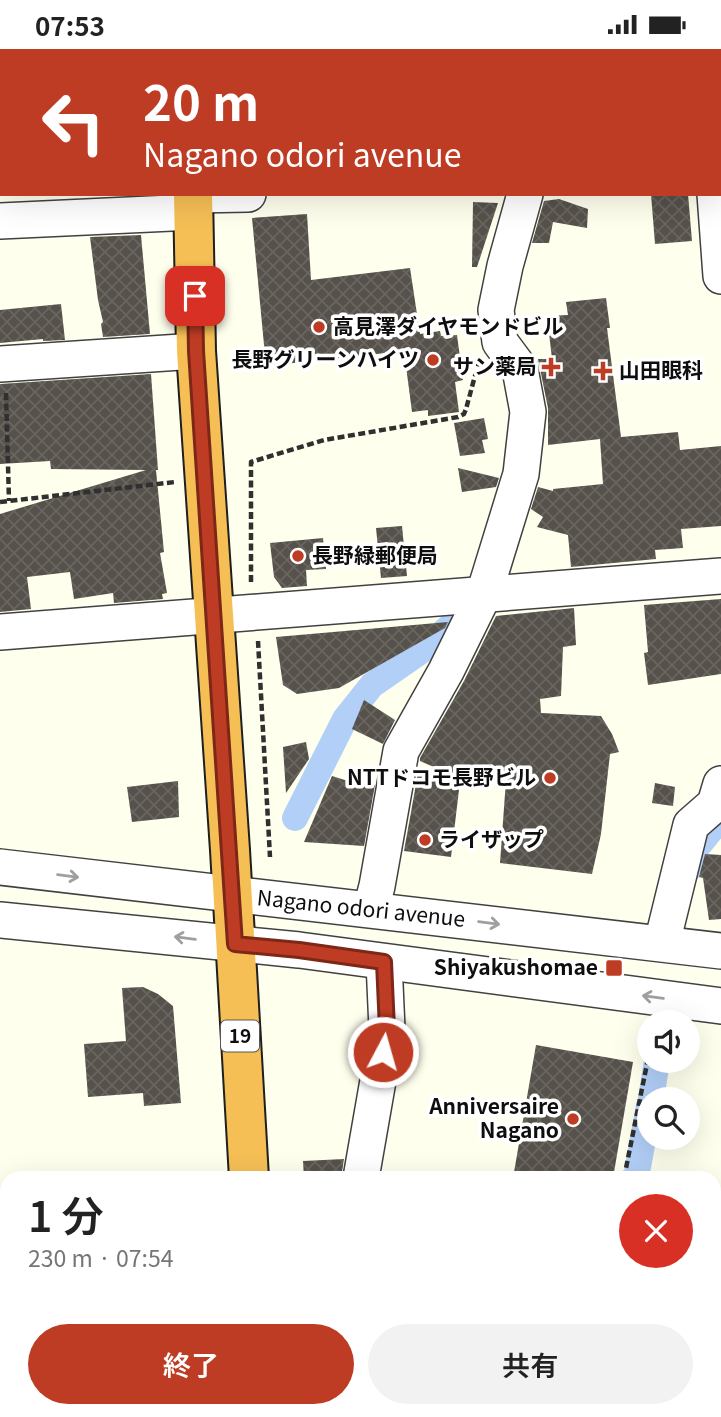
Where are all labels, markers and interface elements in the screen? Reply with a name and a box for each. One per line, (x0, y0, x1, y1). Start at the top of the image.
text: 07:53 (35, 6, 105, 43)
text: 20 m (143, 64, 259, 135)
icon: left (28, 77, 119, 168)
text: Nagano odori avenue (143, 130, 462, 176)
pin (165, 266, 225, 326)
icon: arrive (176, 277, 214, 315)
place label: 高見澤ダイヤモンドビル (333, 310, 563, 340)
marker: 高見澤ダイヤモンドビル (311, 319, 327, 335)
place label: 長野グリーンハイツ (231, 343, 419, 373)
place label: サン薬局 (453, 350, 537, 380)
marker: 長野グリーンハイツ (425, 352, 441, 368)
place label: 山田眼科 (619, 354, 703, 384)
marker: サン薬局 (543, 359, 559, 375)
marker: 山田眼科 (593, 361, 613, 381)
place label: 長野緑郵便局 (312, 539, 438, 569)
marker: 長野緑郵便局 (290, 548, 306, 564)
place label: NTTドコモ長野ビル (347, 761, 536, 791)
marker: NTTドコモ長野ビル (542, 770, 558, 786)
place label: ライザップ (439, 823, 544, 853)
marker: ライザップ (417, 832, 433, 848)
one-way arrow (56, 869, 79, 882)
street label: Nagano odori avenue (256, 881, 467, 933)
one-way arrow (477, 916, 499, 929)
one-way arrow (174, 931, 196, 944)
place label: Shiyakushomae (434, 951, 598, 981)
marker: Shiyakushomae (604, 958, 624, 978)
one-way arrow (642, 991, 665, 1004)
map controls (637, 1010, 700, 1150)
button: sound (637, 1010, 700, 1073)
position arrow (346, 1015, 420, 1089)
road number: 19 (221, 1021, 259, 1051)
button: search (637, 1087, 700, 1150)
place label: Anniversaire Nagano (428, 1090, 559, 1144)
marker: Anniversaire Nagano (565, 1111, 581, 1127)
text: 1 分 (28, 1183, 104, 1244)
button: close (619, 1194, 693, 1268)
text: 230 m · 07:54 (28, 1240, 173, 1274)
button: 終了 (28, 1324, 354, 1404)
button: 共有 (368, 1324, 693, 1404)

